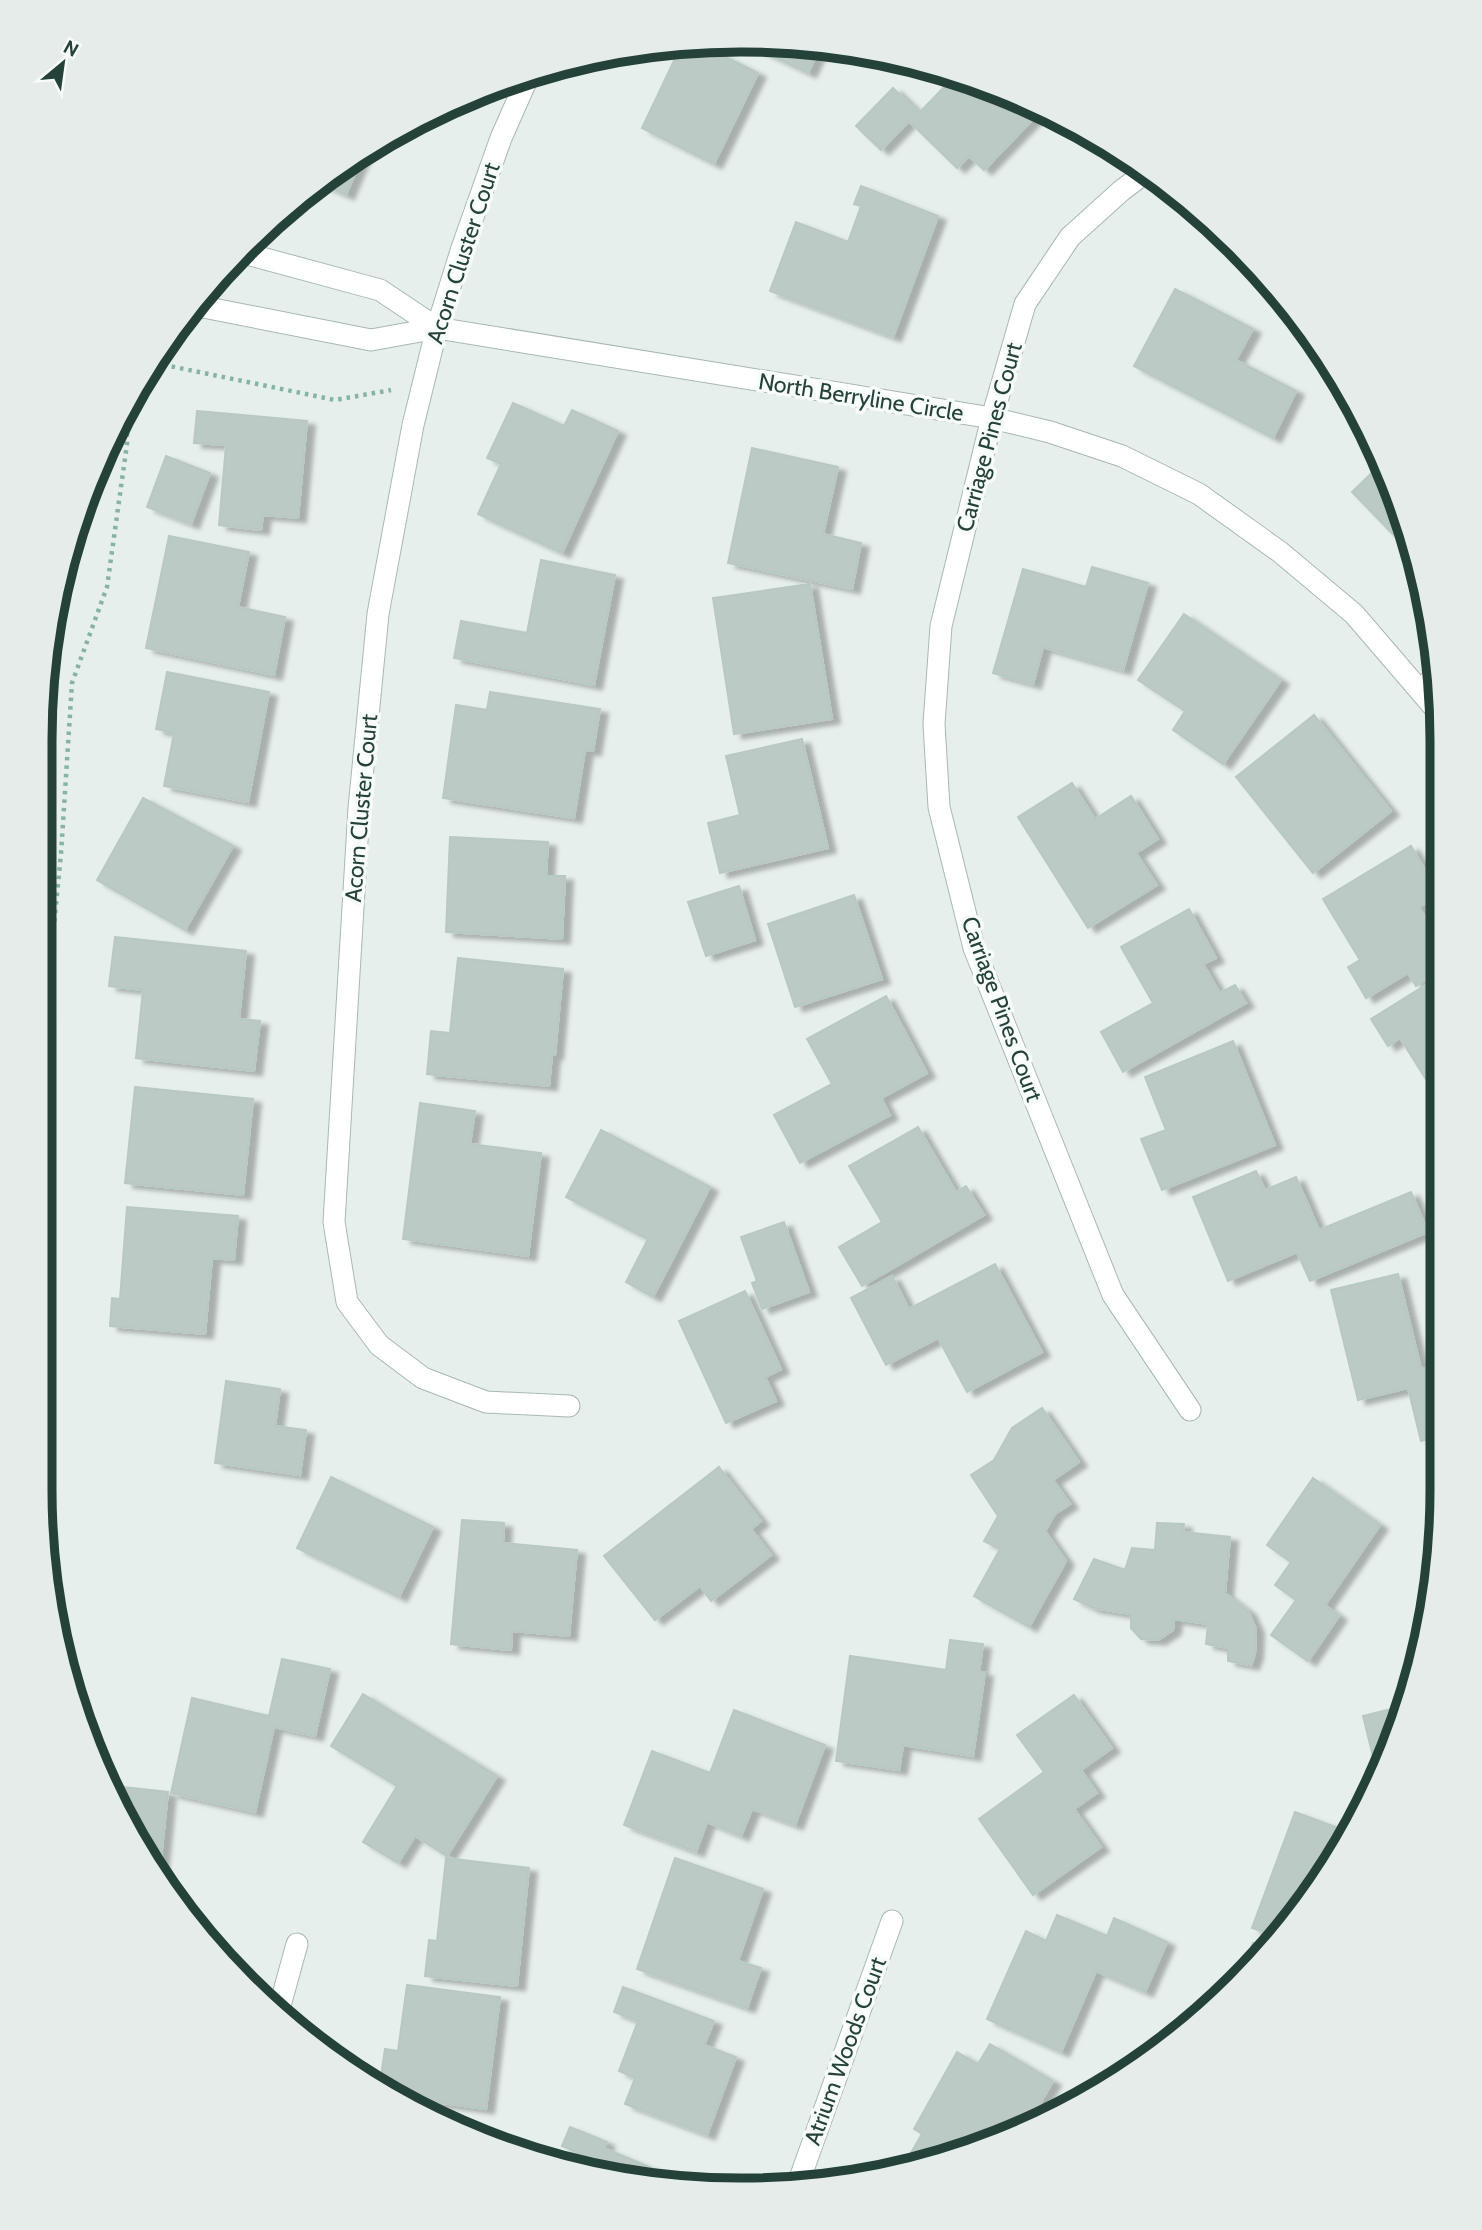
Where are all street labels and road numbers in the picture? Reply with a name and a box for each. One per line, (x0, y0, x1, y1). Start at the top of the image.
street label: Acorn Cluster Court (421, 159, 506, 347)
street label: Carriage Pines Court (950, 339, 1028, 535)
street label: North Berryline Circle (756, 367, 966, 427)
street label: Acorn Cluster Court (339, 713, 383, 903)
street label: Carriage Pines Court (956, 913, 1049, 1106)
street label: Atrium Woods Court (798, 1953, 892, 2149)

